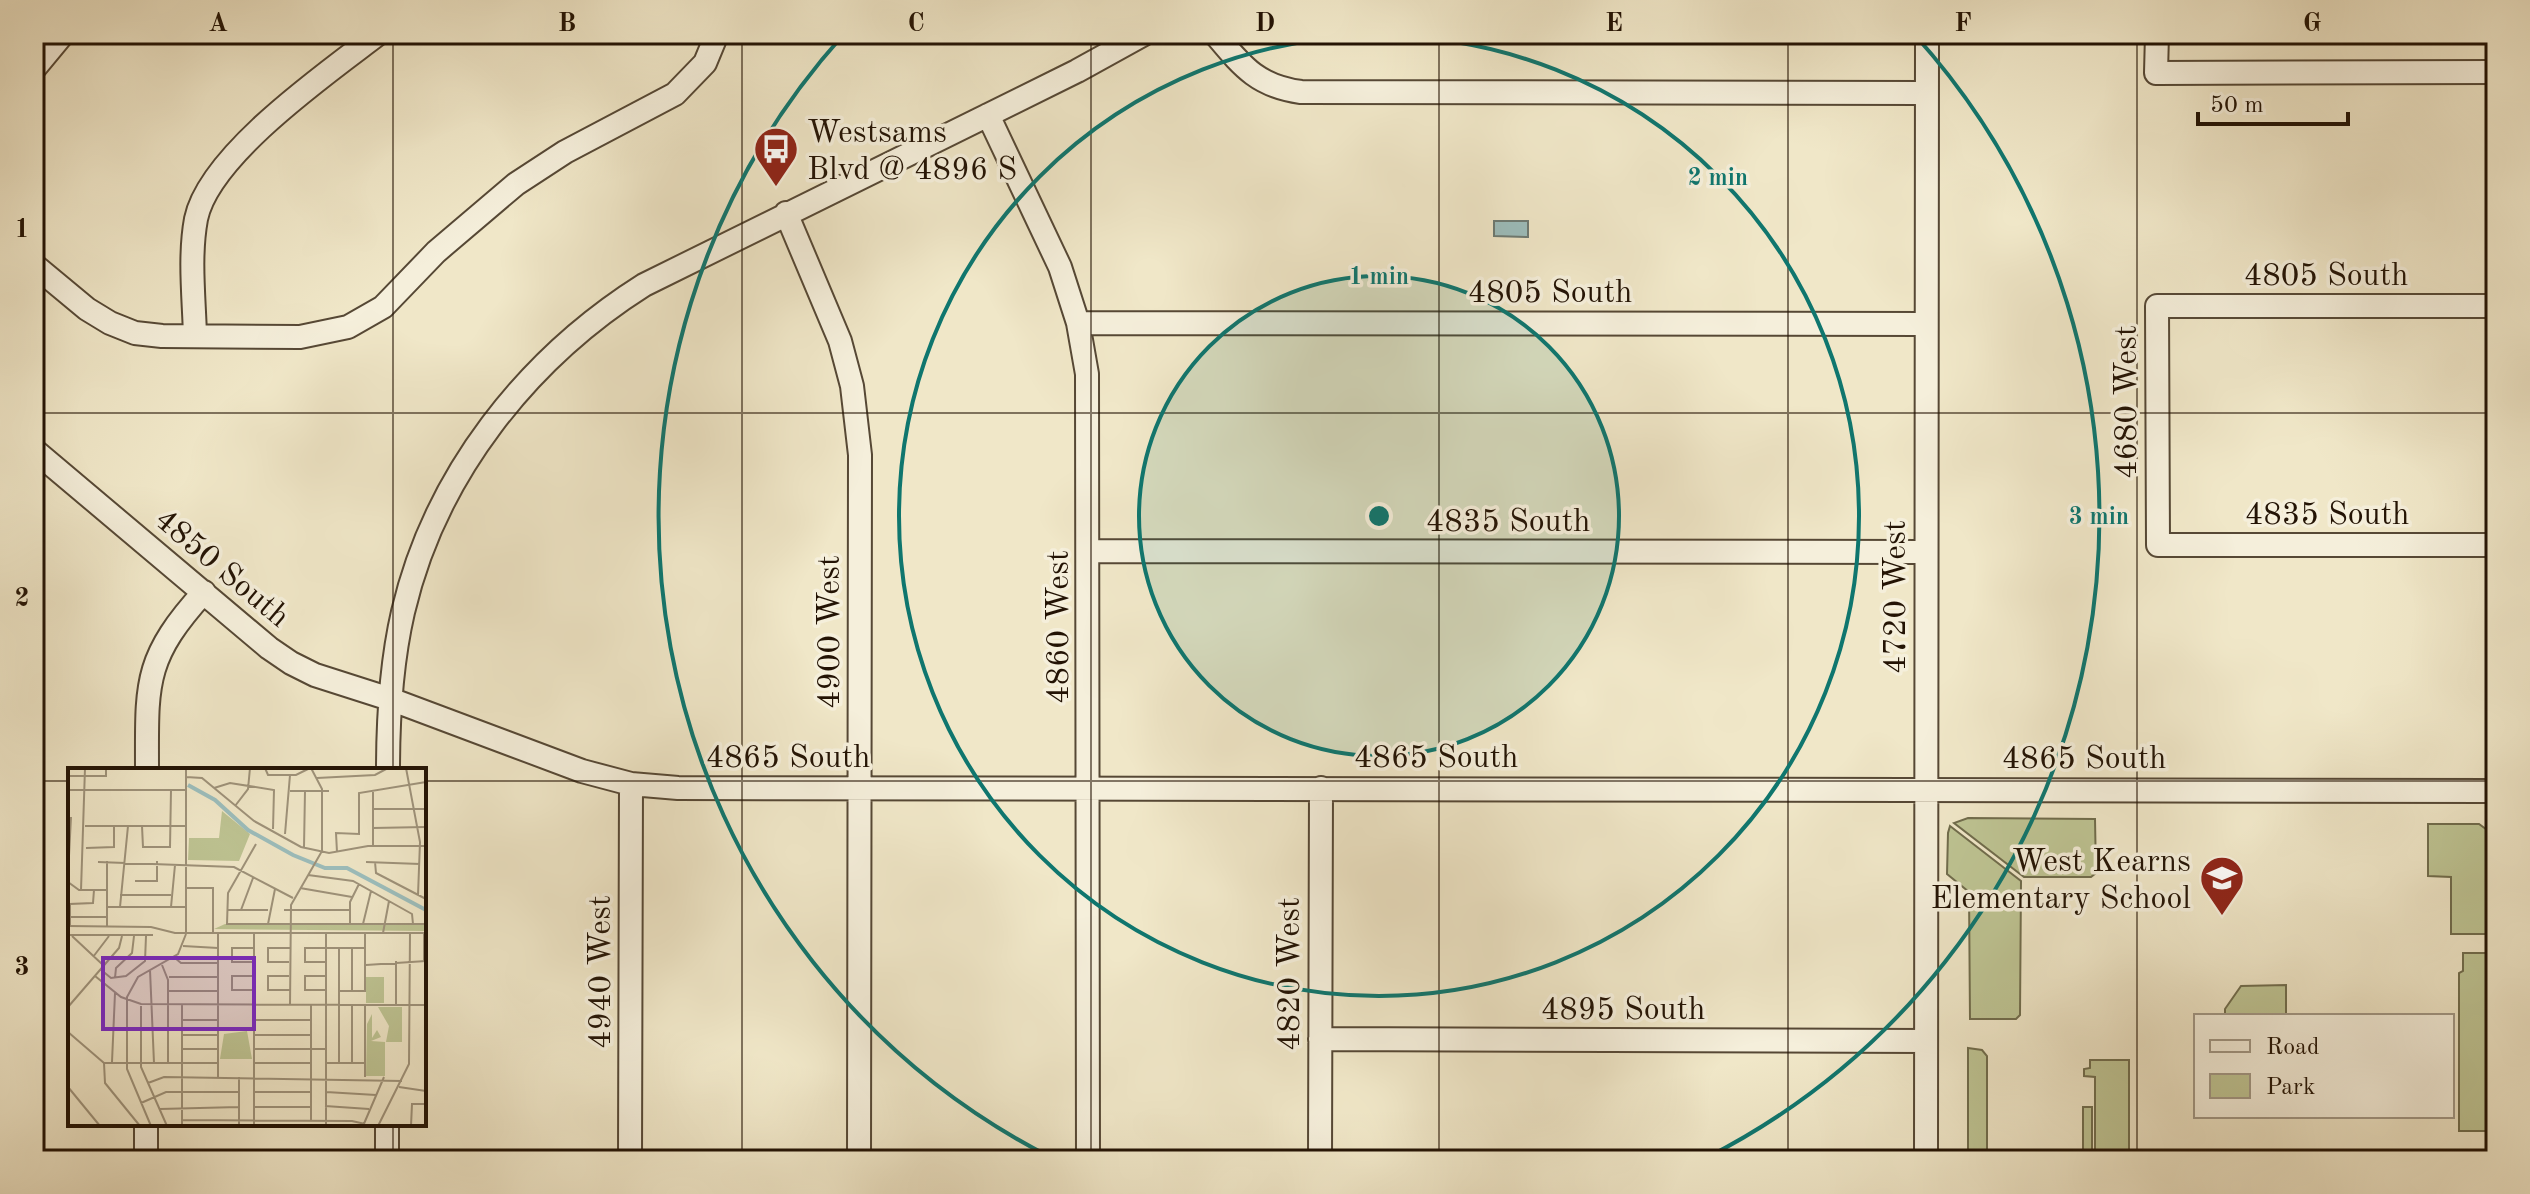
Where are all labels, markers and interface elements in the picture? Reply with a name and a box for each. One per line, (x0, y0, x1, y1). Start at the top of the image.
text: A (208, 11, 228, 37)
text: B (558, 11, 576, 37)
text: C (907, 11, 925, 37)
text: D (1255, 11, 1275, 37)
text: E (1605, 11, 1623, 37)
text: F (1954, 11, 1972, 37)
text: G (2303, 11, 2321, 37)
scale bar (2198, 76, 2348, 126)
text: 50 m (2210, 94, 2264, 118)
place label: Westsams Blvd @ 4896 S (807, 118, 1017, 187)
bus stop icon: Westsams Blvd @ 4896 S (752, 125, 800, 188)
text: 2 min (1688, 167, 1748, 191)
text: 1 (14, 217, 30, 243)
street label: 4805 South (2244, 261, 2408, 293)
text: 1 min (1349, 266, 1409, 290)
street label: 4805 South (1468, 278, 1632, 310)
street label: 4680 West (2112, 325, 2144, 479)
street label: 4835 South (2245, 500, 2409, 532)
centre of rings (1365, 502, 1393, 530)
street label: 4850 South (148, 504, 294, 634)
text: 3 min (2069, 506, 2129, 530)
street label: 4835 South (1426, 507, 1590, 539)
street label: 4720 West (1881, 520, 1913, 674)
street label: 4860 West (1044, 550, 1076, 704)
street label: 4900 West (815, 555, 847, 709)
text: 2 (14, 586, 30, 612)
street label: 4865 South (706, 743, 870, 775)
street label: 4865 South (1354, 743, 1518, 775)
street label: 4865 South (2002, 744, 2166, 776)
inset map (68, 768, 426, 1126)
place label: West Kearns Elementary School (1931, 847, 2191, 916)
school or university icon: West Kearns Elementary School (2198, 854, 2246, 917)
street label: 4940 West (586, 895, 618, 1049)
street label: 4820 West (1275, 897, 1307, 1051)
text: 3 (14, 955, 30, 981)
street label: 4895 South (1541, 995, 1705, 1027)
legend (2194, 1014, 2454, 1118)
text: Road (2266, 1036, 2319, 1060)
text: Park (2266, 1076, 2315, 1100)

